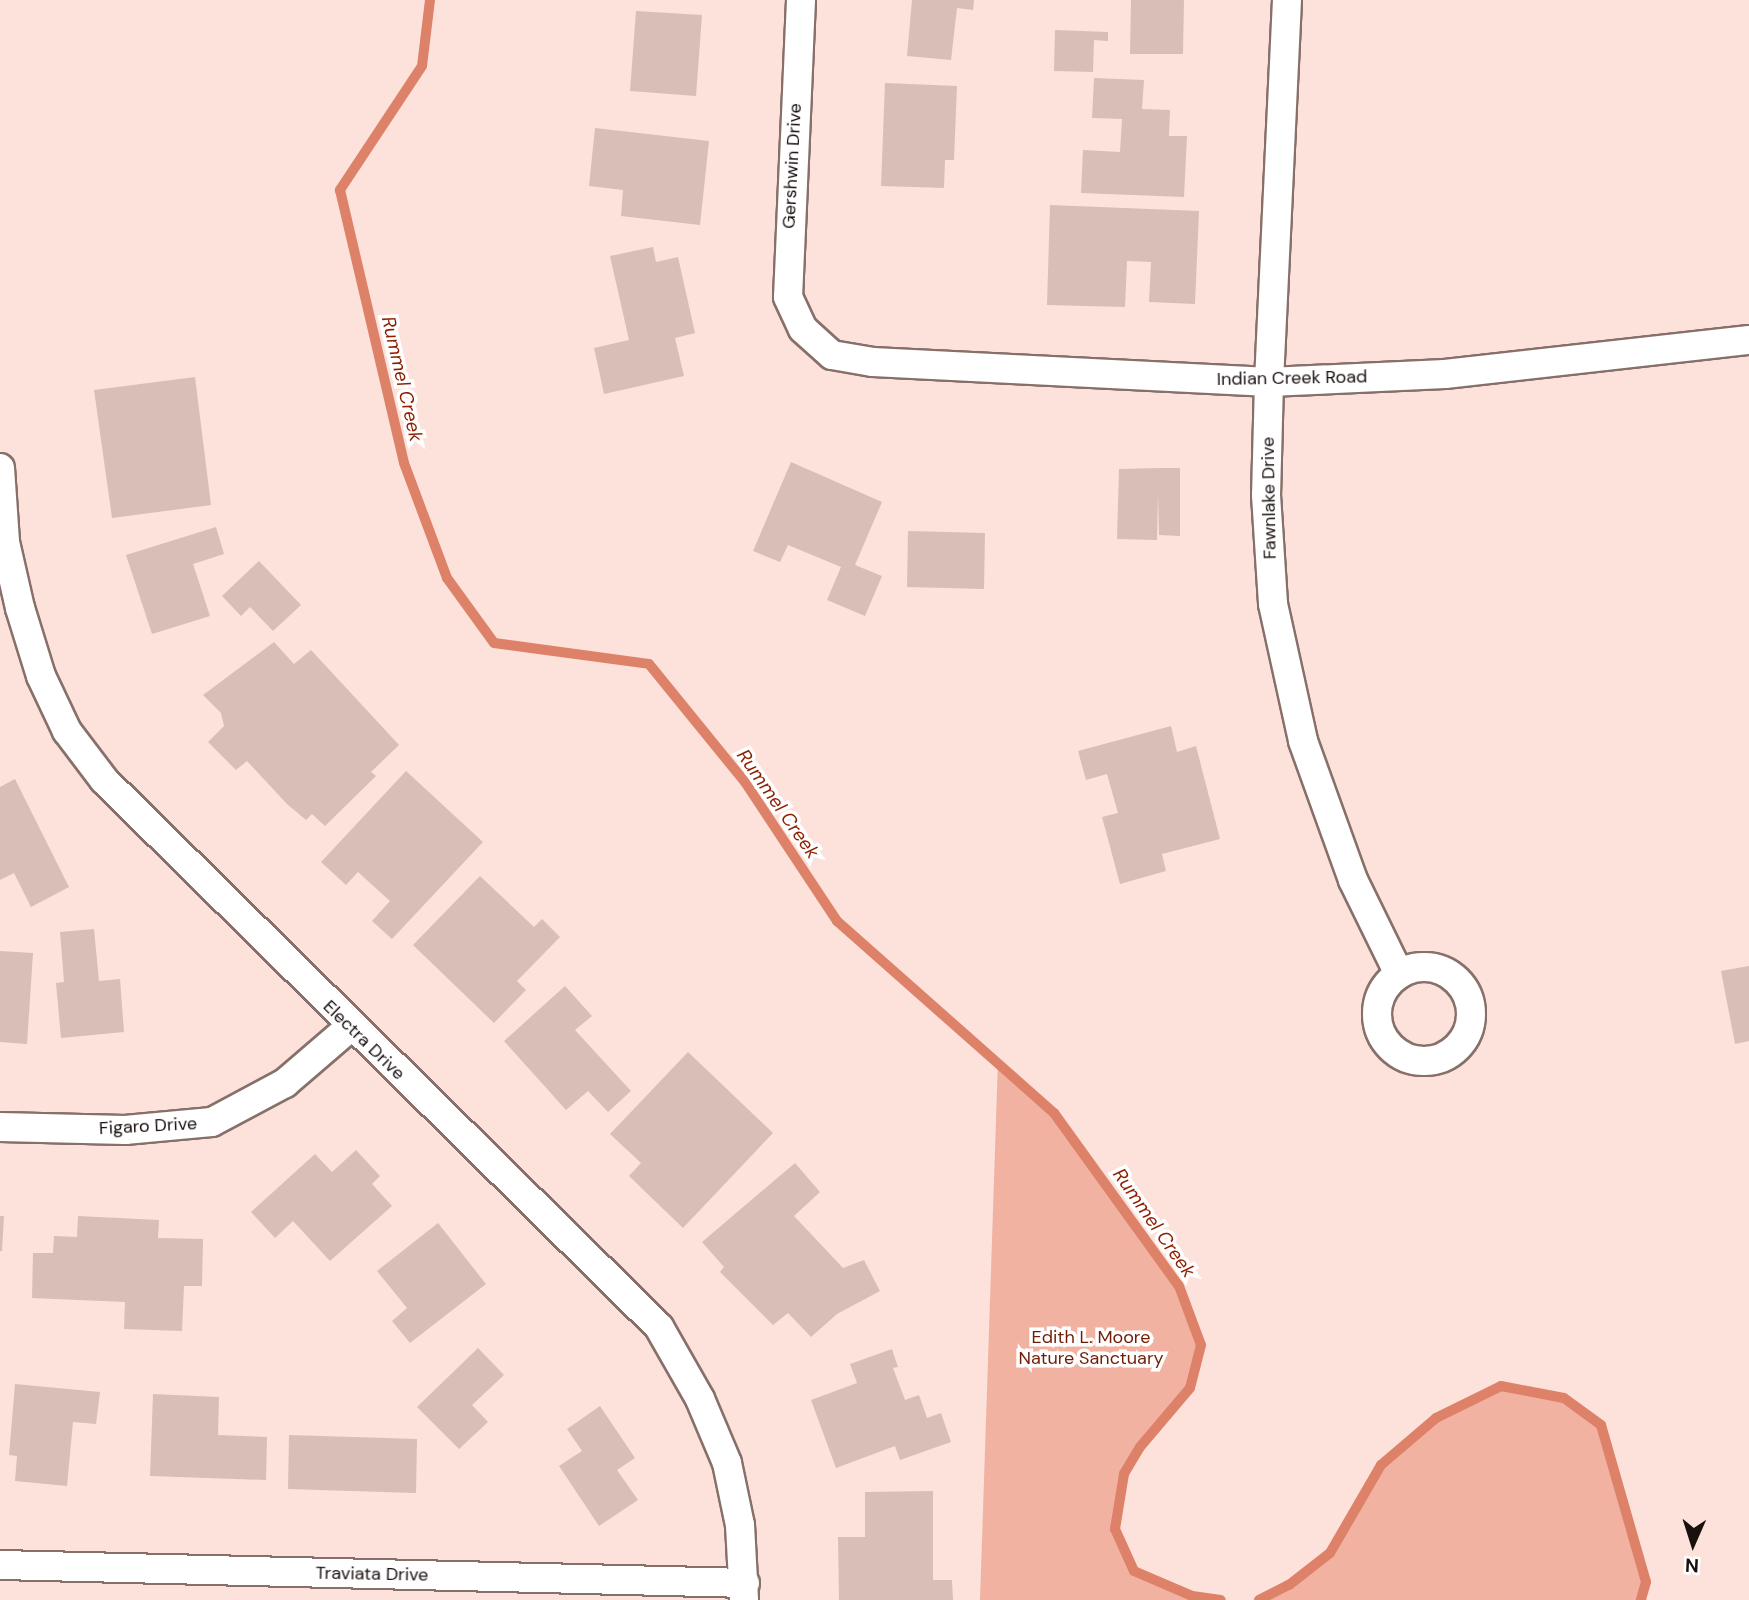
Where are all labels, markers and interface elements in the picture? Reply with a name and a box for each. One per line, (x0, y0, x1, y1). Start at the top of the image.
street label: Gershwin Drive (778, 103, 806, 229)
water label: Rummel Creek (376, 314, 428, 444)
street label: Indian Creek Road (1217, 366, 1367, 390)
street label: Fawnlake Drive (1257, 437, 1281, 559)
water label: Rummel Creek (732, 745, 824, 863)
street label: Electra Drive (319, 996, 409, 1084)
street label: Figaro Drive (98, 1113, 198, 1139)
water label: Rummel Creek (1108, 1164, 1200, 1282)
park label: Edith L. Moore Nature Sanctuary (1018, 1327, 1164, 1370)
north arrow (1658, 1509, 1728, 1579)
text: N (1684, 1553, 1699, 1578)
street label: Traviata Drive (315, 1562, 429, 1586)

